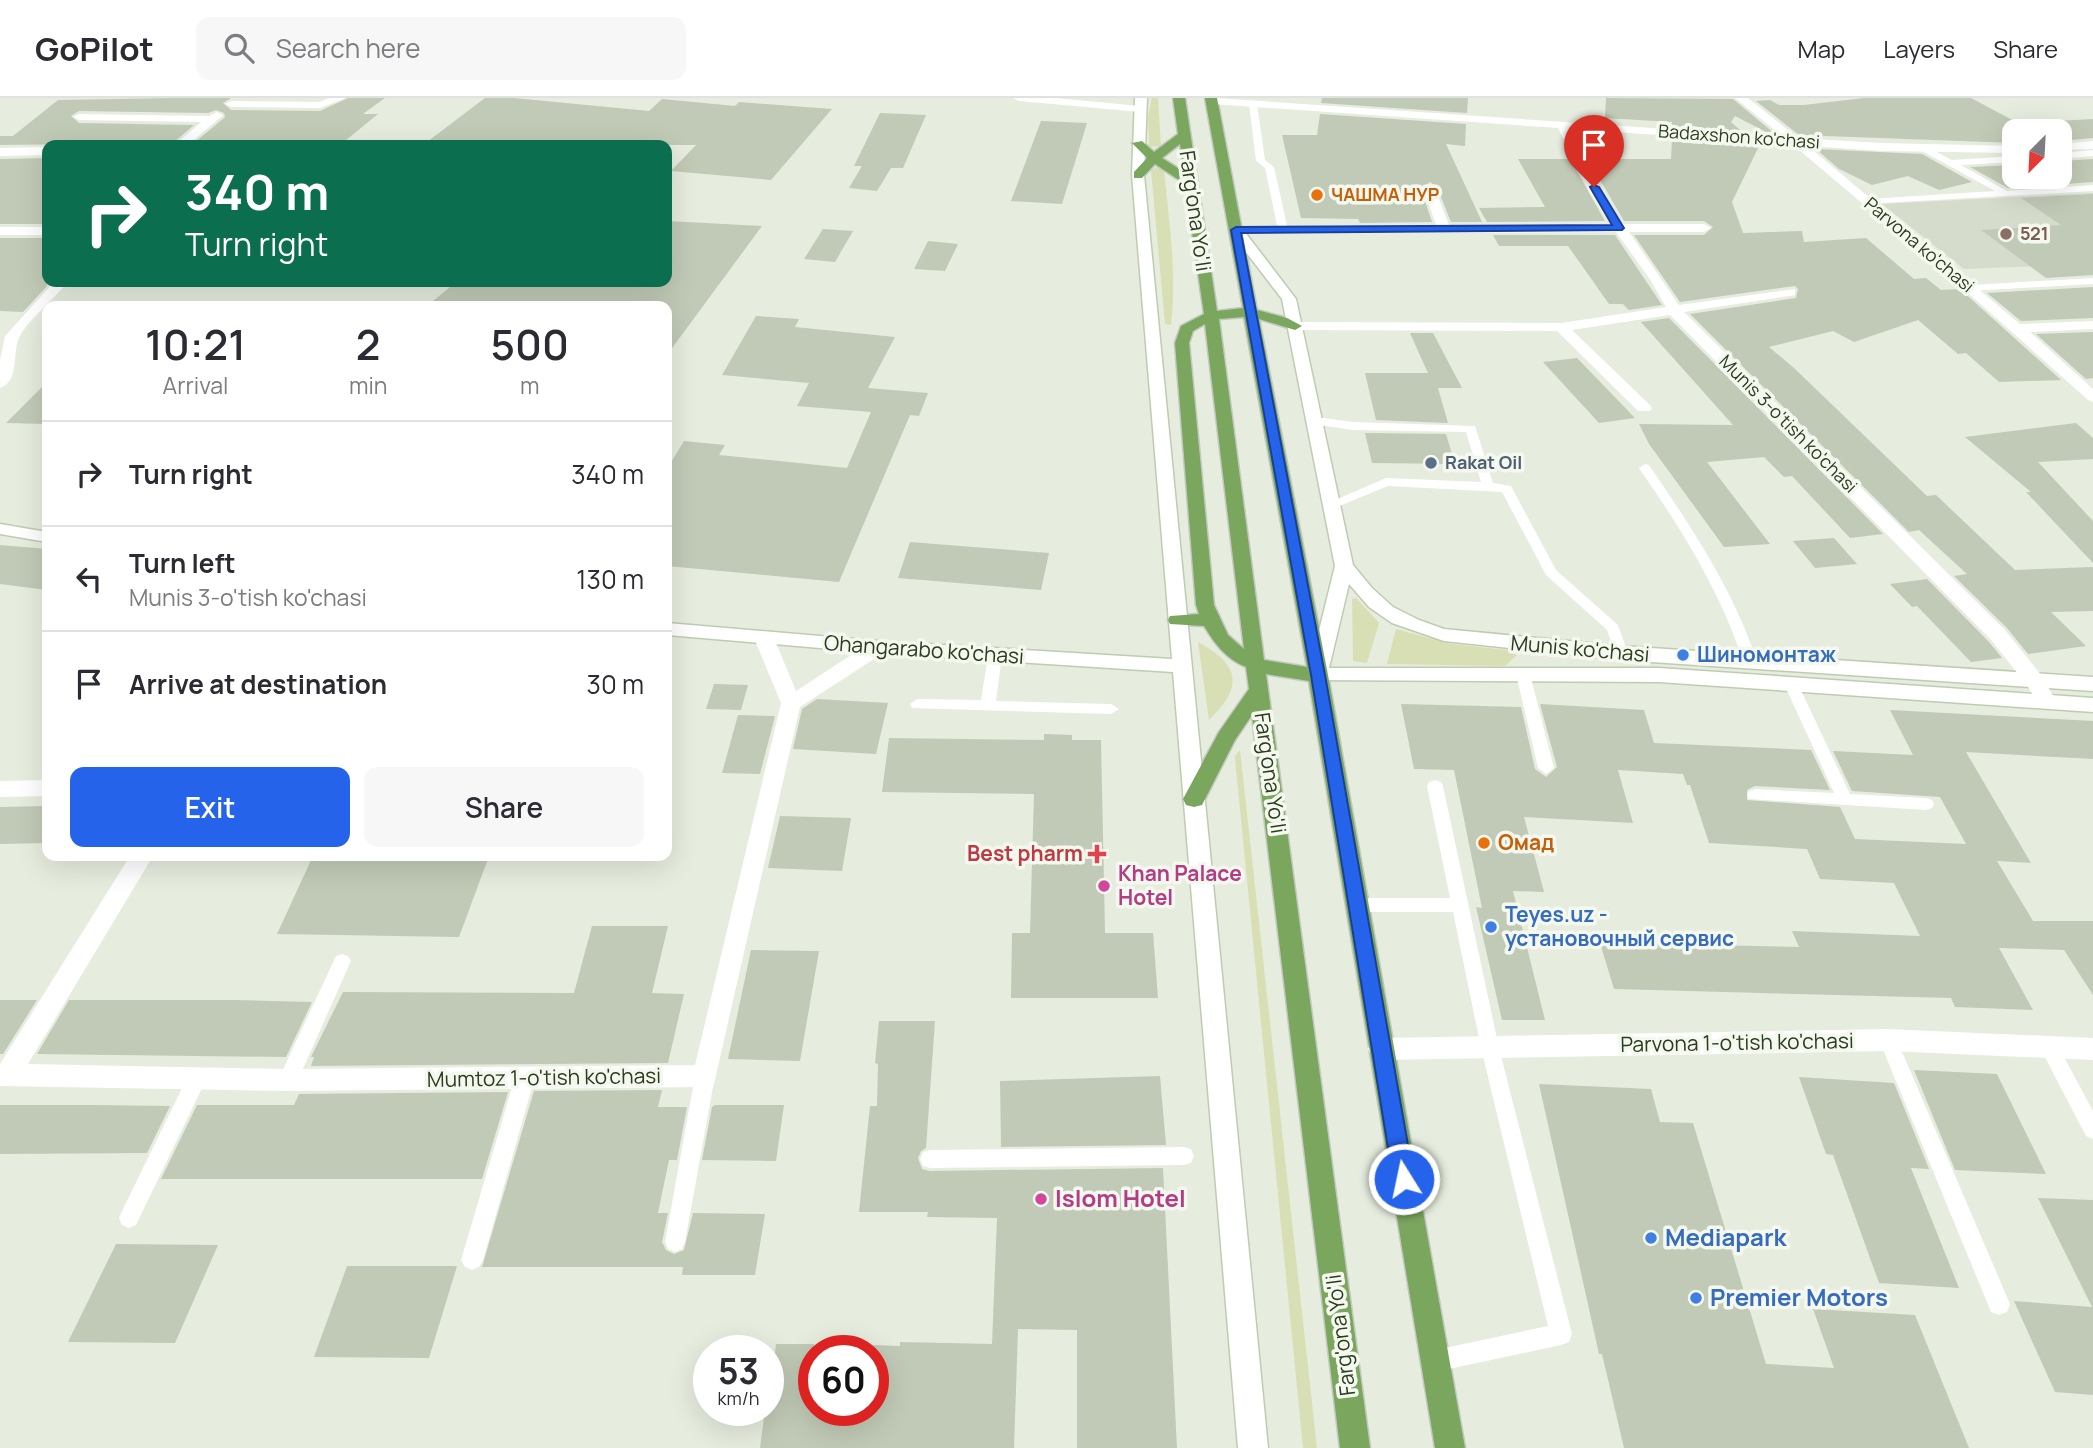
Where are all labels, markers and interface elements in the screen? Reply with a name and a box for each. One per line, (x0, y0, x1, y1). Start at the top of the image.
search box (196, 17, 686, 80)
text: GoPilot (35, 26, 154, 71)
icon: search (220, 29, 258, 67)
text: Search here (276, 30, 420, 66)
text: Map (1798, 32, 1845, 65)
text: Layers (1883, 32, 1955, 65)
text: Share (1993, 32, 2058, 65)
pin (1564, 115, 1624, 187)
street label: Badaxshon ko'chasi (1657, 118, 1821, 154)
north arrow (2002, 119, 2072, 189)
map controls (2002, 119, 2072, 189)
icon: arrive (1575, 126, 1613, 164)
street label: Farg'ona Yo'li (1174, 149, 1218, 273)
text: 340 m (185, 158, 329, 225)
icon: right (70, 168, 161, 259)
place label: ЧАШМА НУР (1331, 182, 1439, 206)
marker: ЧАШМА НУР (1309, 187, 1325, 203)
street label: Parvona ko'chasi (1860, 191, 1980, 297)
place label: 521 (2020, 221, 2049, 245)
text: Turn right (185, 222, 328, 266)
marker: 521 (1998, 226, 2014, 242)
text: 10:21 (145, 315, 246, 373)
text: 2 (356, 315, 381, 373)
text: 500 (490, 315, 569, 373)
street label: Munis 3-o'tish ko'chasi (1714, 349, 1863, 498)
text: Arrival (163, 369, 228, 401)
text: min (349, 369, 387, 401)
text: m (520, 369, 539, 401)
place label: Rakat Oil (1445, 450, 1522, 474)
icon: right (70, 455, 108, 493)
marker: Rakat Oil (1423, 455, 1439, 471)
text: Turn right (129, 456, 253, 492)
text: 340 m (571, 456, 644, 492)
text: Turn left (129, 545, 236, 581)
icon: left (70, 560, 108, 598)
text: 130 m (576, 561, 644, 597)
text: Munis 3-o'tish ko'chasi (129, 581, 367, 613)
street label: Ohangarabo ko'chasi (823, 628, 1025, 670)
street label: Munis ko'chasi (1509, 628, 1651, 668)
place label: Шиномонтаж (1697, 640, 1836, 668)
marker: Шиномонтаж (1675, 647, 1691, 663)
icon: arrive (70, 665, 108, 703)
text: Arrive at destination (129, 666, 387, 702)
text: 30 m (587, 666, 644, 702)
street label: Farg'ona Yo'li (1249, 711, 1293, 835)
button: Exit (70, 767, 350, 847)
button: Share (364, 767, 644, 847)
place label: Омад (1498, 828, 1554, 856)
marker: Омад (1476, 835, 1492, 851)
place label: Best pharm (967, 839, 1083, 867)
marker: Best pharm (1089, 846, 1105, 862)
place label: Khan Palace Hotel (1118, 859, 1242, 911)
marker: Khan Palace Hotel (1096, 878, 1112, 894)
place label: Teyes.uz - установочный сервис (1505, 900, 1734, 952)
marker: Teyes.uz - установочный сервис (1483, 919, 1499, 935)
street label: Parvona 1-o'tish ko'chasi (1620, 1026, 1854, 1058)
street label: Mumtoz 1-o'tish ko'chasi (427, 1061, 661, 1093)
position arrow (1367, 1142, 1441, 1216)
place label: Islom Hotel (1055, 1181, 1186, 1214)
marker: Islom Hotel (1033, 1191, 1049, 1207)
place label: Mediapark (1665, 1220, 1788, 1253)
marker: Mediapark (1643, 1230, 1659, 1246)
street label: Farg'ona Yo'li (1319, 1273, 1361, 1397)
place label: Premier Motors (1710, 1280, 1888, 1313)
marker: Premier Motors (1688, 1290, 1704, 1306)
speed limit sign: 60 (798, 1335, 889, 1426)
text: 53 (718, 1347, 759, 1395)
text: km/h (718, 1386, 759, 1410)

